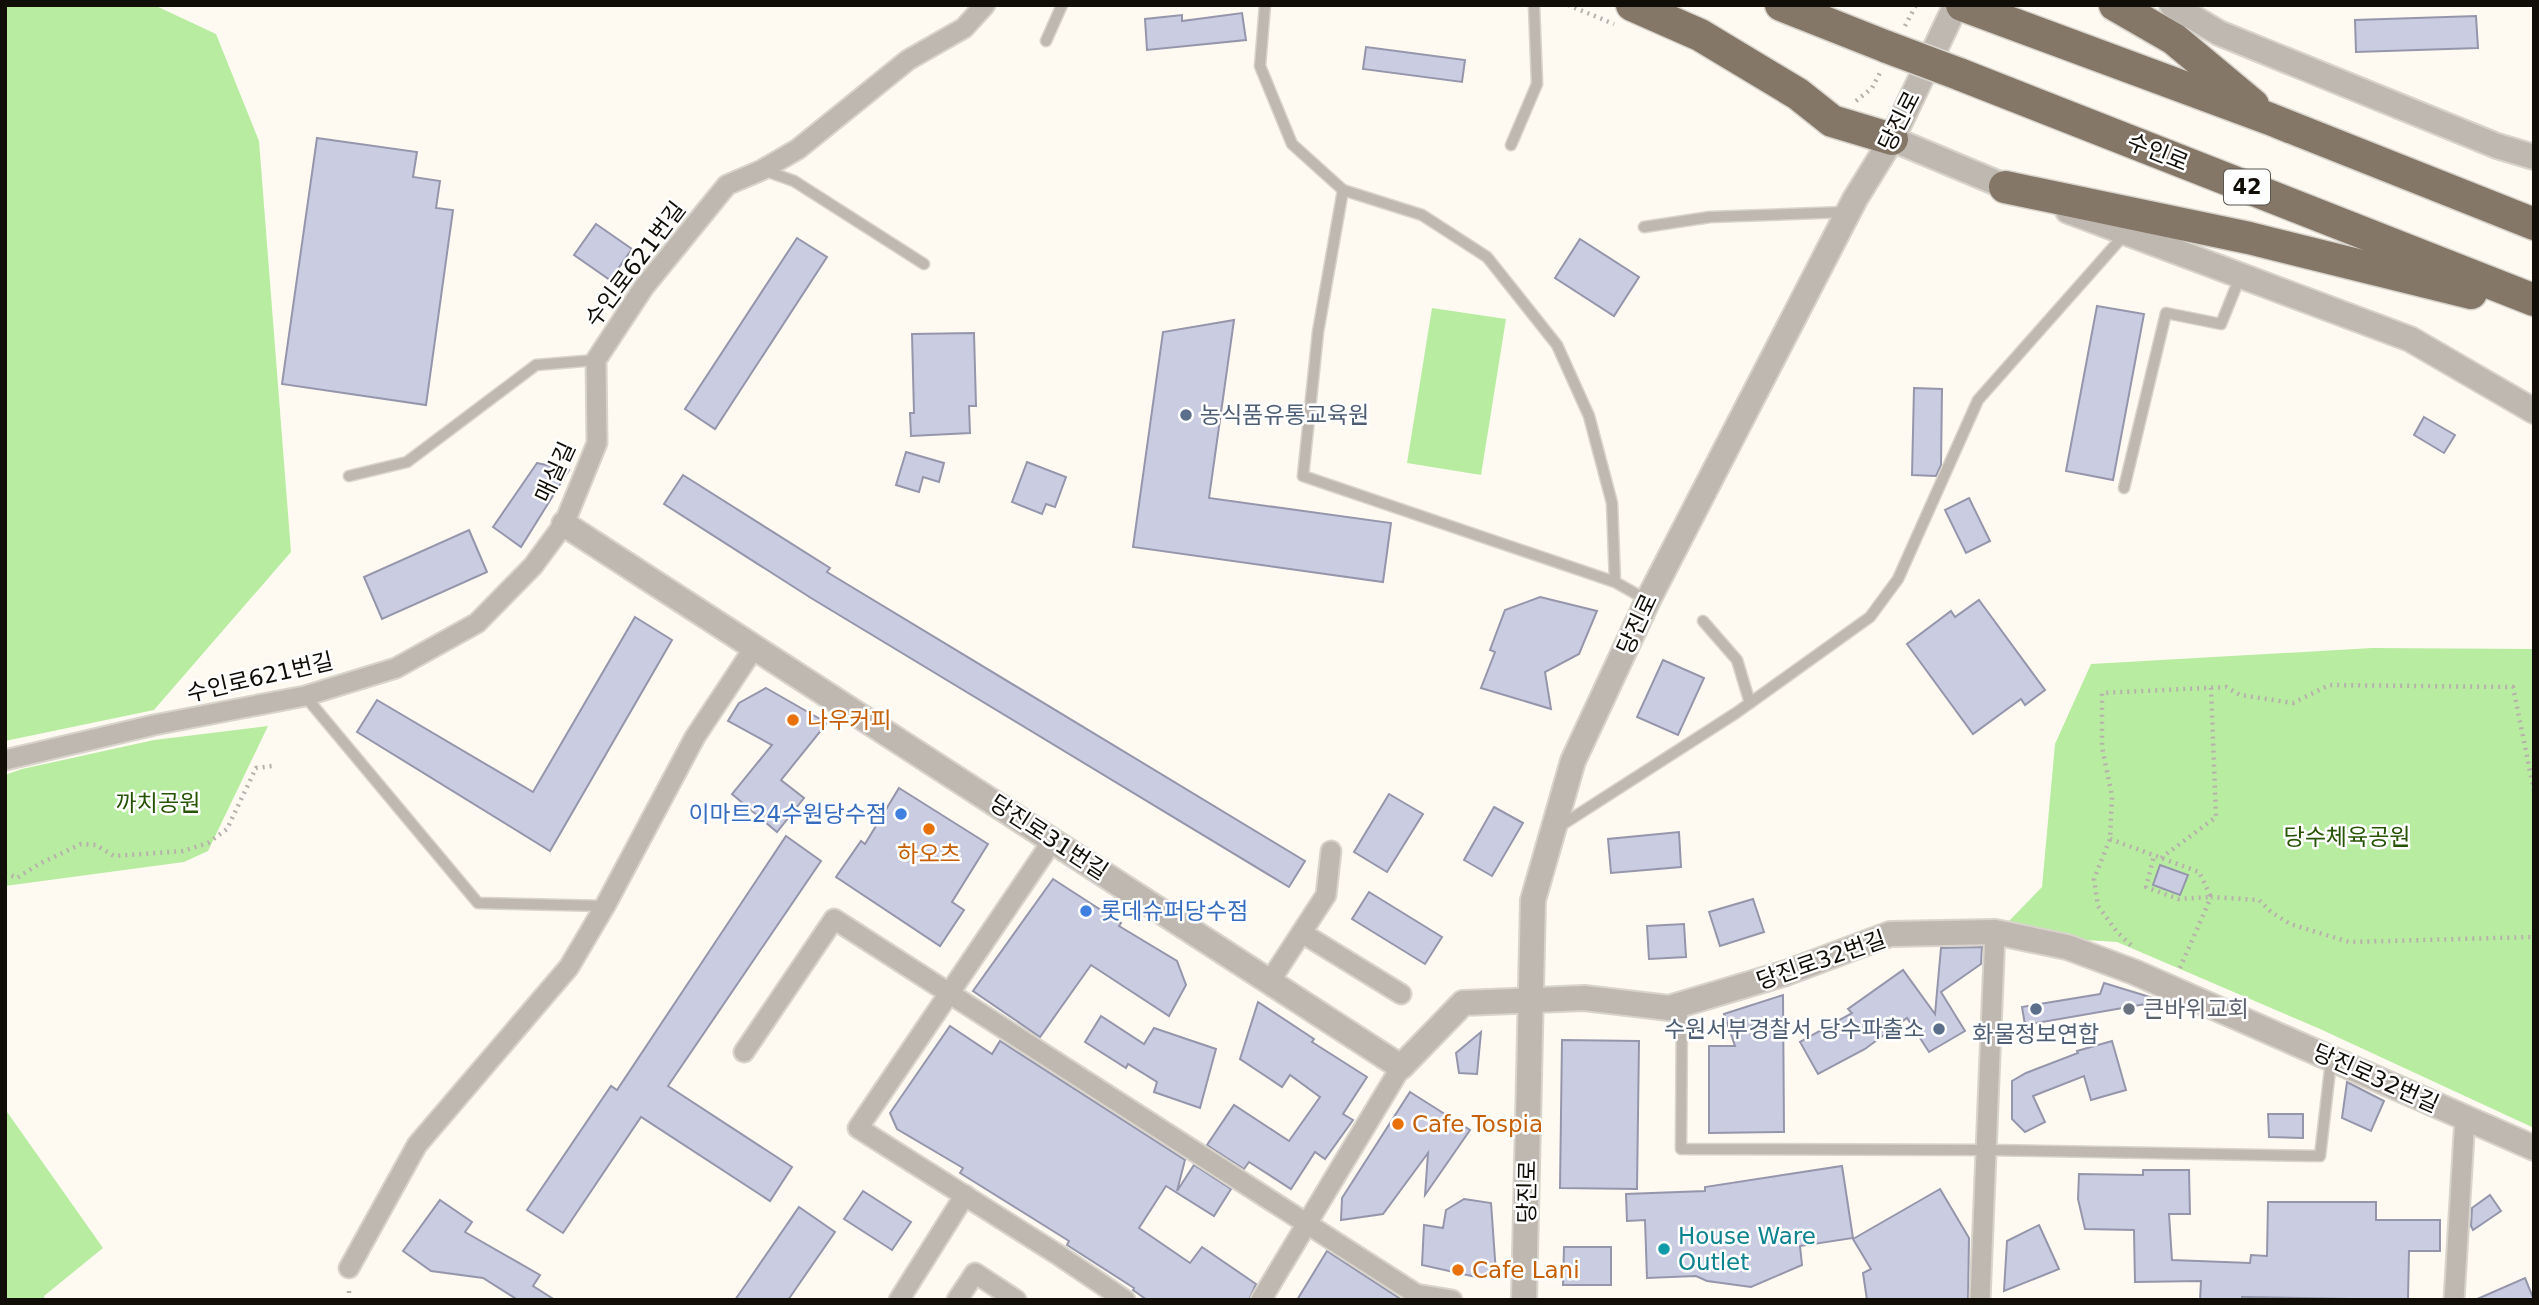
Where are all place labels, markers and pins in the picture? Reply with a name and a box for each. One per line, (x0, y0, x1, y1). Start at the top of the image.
place label: 농식품유통교육원 (1200, 402, 1369, 428)
marker: 농식품유통교육원 (1178, 407, 1194, 423)
place label: 나우커피 (807, 707, 892, 733)
marker: 나우커피 (785, 712, 801, 728)
place label: 이마트24수원당수점 (688, 801, 887, 827)
marker: 이마트24수원당수점 (893, 806, 909, 822)
marker: 하오츠 (921, 821, 937, 837)
place label: 하오츠 (897, 841, 961, 867)
place label: 롯데슈퍼당수점 (1100, 898, 1248, 924)
marker: 롯데슈퍼당수점 (1078, 903, 1094, 919)
place label: 큰바위교회 (2143, 996, 2249, 1022)
marker: 화물정보연합 (2028, 1001, 2044, 1017)
marker: 큰바위교회 (2121, 1001, 2137, 1017)
place label: 수원서부경찰서 당수파출소 (1664, 1016, 1925, 1042)
marker: 수원서부경찰서 당수파출소 (1931, 1021, 1947, 1037)
place label: 화물정보연합 (1973, 1021, 2099, 1047)
place label: Cafe Tospia (1412, 1111, 1543, 1137)
marker: Cafe Tospia (1390, 1116, 1406, 1132)
place label: House Ware Outlet (1678, 1223, 1816, 1275)
marker: House Ware Outlet (1656, 1241, 1672, 1257)
place label: Cafe Lani (1472, 1257, 1580, 1283)
marker: Cafe Lani (1450, 1262, 1466, 1278)

